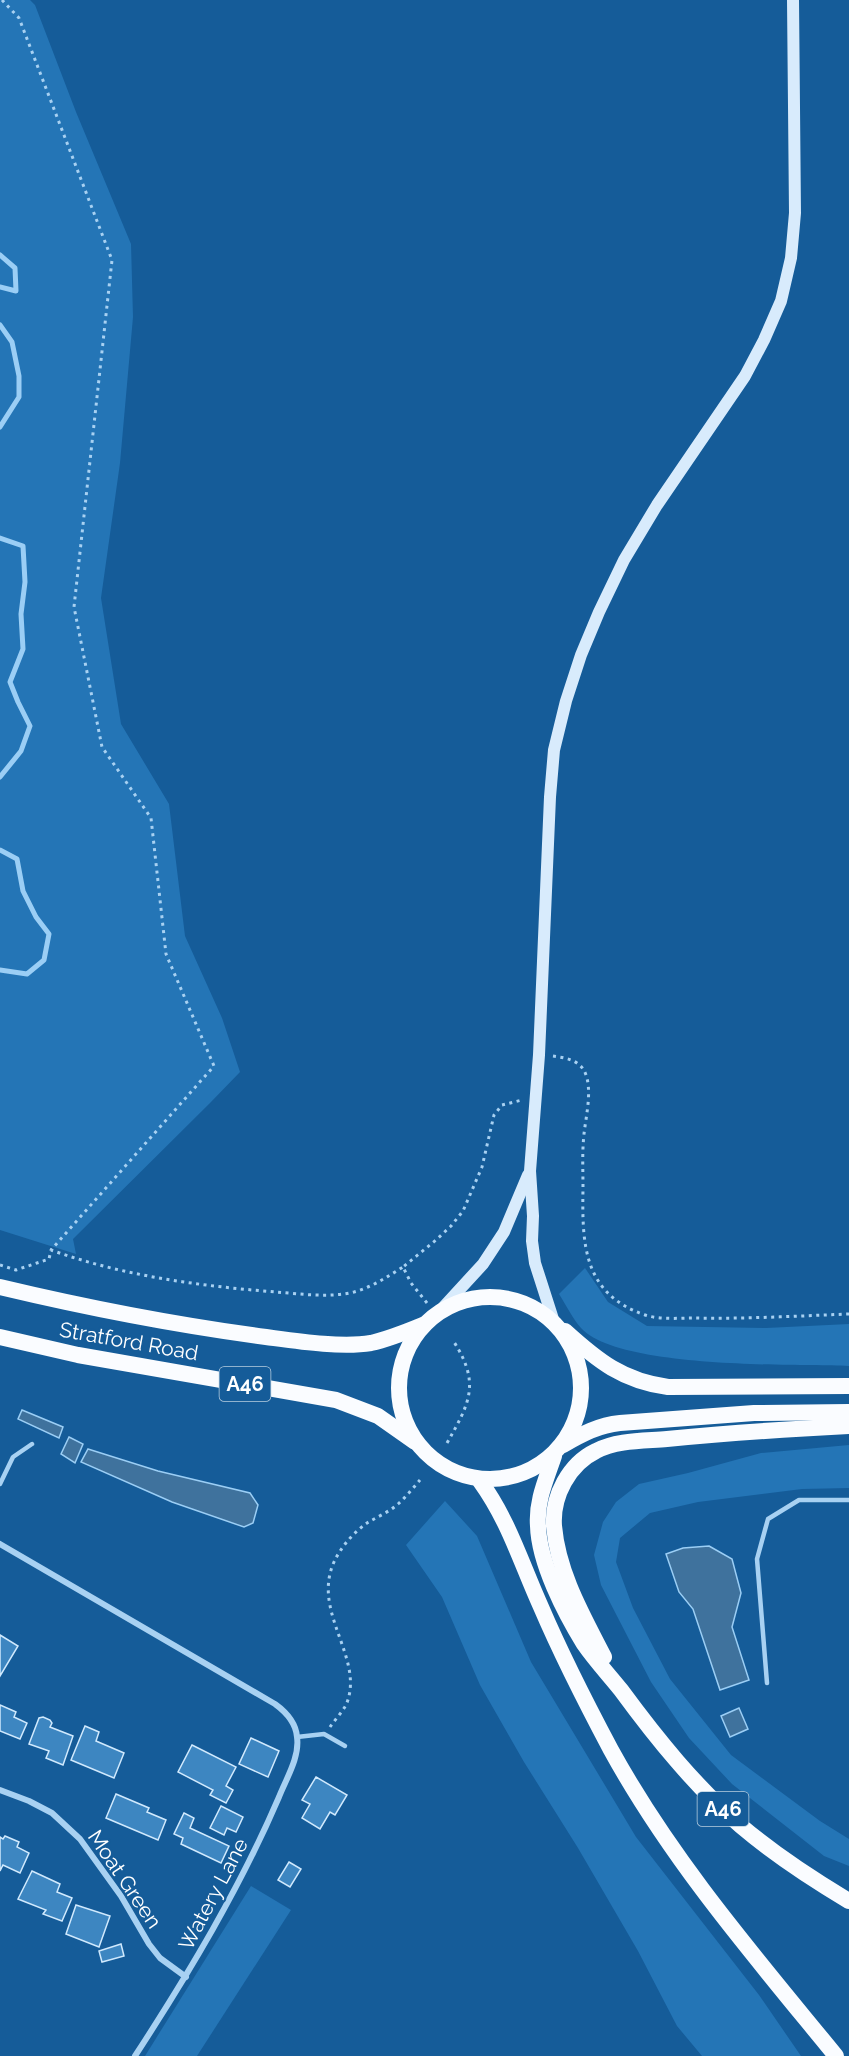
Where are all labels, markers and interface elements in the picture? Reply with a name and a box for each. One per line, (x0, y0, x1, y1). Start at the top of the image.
street label: Stratford Road (58, 1317, 200, 1365)
road number: A46 (220, 1367, 270, 1401)
road number: A46 (698, 1792, 748, 1826)
street label: Moat Green (83, 1825, 167, 1933)
street label: Watery Lane (173, 1834, 253, 1954)

